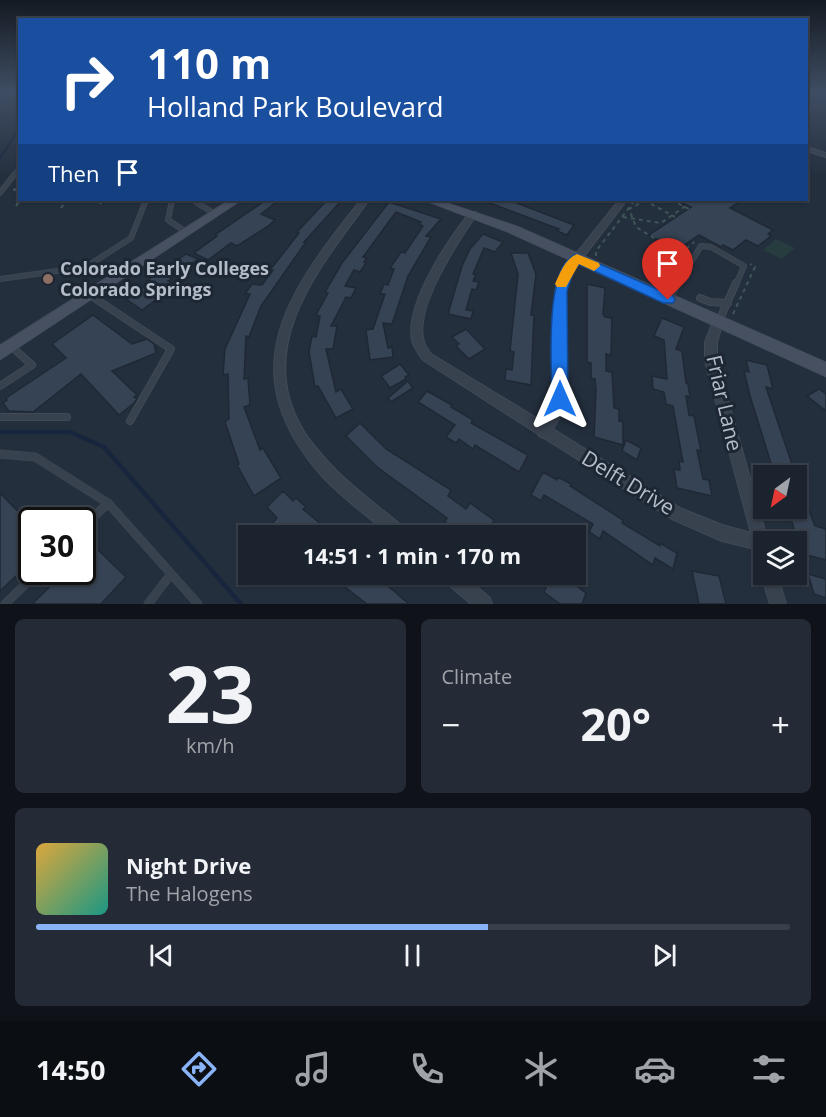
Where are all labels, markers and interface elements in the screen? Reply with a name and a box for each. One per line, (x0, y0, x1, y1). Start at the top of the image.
text: 110 m (147, 34, 271, 91)
icon: right (48, 42, 126, 120)
text: Holland Park Boulevard (147, 88, 444, 125)
icon: arrive (111, 156, 144, 189)
text: Then (48, 158, 99, 188)
pin (642, 238, 693, 300)
icon: arrive (651, 247, 684, 280)
place label: Colorado Early Colleges Colorado Springs (60, 256, 269, 301)
marker: Colorado Early Colleges Colorado Springs (41, 272, 55, 286)
street label: Friar Lane (700, 352, 750, 454)
position arrow (528, 367, 592, 431)
street label: Delft Drive (577, 443, 680, 521)
north arrow (753, 465, 807, 519)
map controls (753, 465, 807, 585)
speed limit sign: 30 (18, 507, 96, 585)
button: layers (753, 531, 807, 585)
text: 14:51 · 1 min · 170 m (303, 540, 521, 570)
text: 23 (166, 640, 255, 746)
text: Climate (442, 663, 512, 690)
text: 20° (580, 693, 651, 754)
text: − (442, 702, 460, 747)
text: + (771, 702, 790, 747)
text: km/h (186, 732, 235, 759)
text: Night Drive (126, 850, 251, 880)
text: The Halogens (126, 880, 253, 907)
icon: previous (145, 939, 178, 972)
icon: pause (396, 939, 429, 972)
icon: next (648, 939, 681, 972)
icon: directions (178, 1048, 220, 1090)
icon: music (292, 1048, 334, 1090)
icon: phone (406, 1048, 448, 1090)
icon: climate (520, 1048, 562, 1090)
icon: car (634, 1048, 676, 1090)
icon: filters (748, 1048, 790, 1090)
text: 14:50 (36, 1051, 105, 1088)

